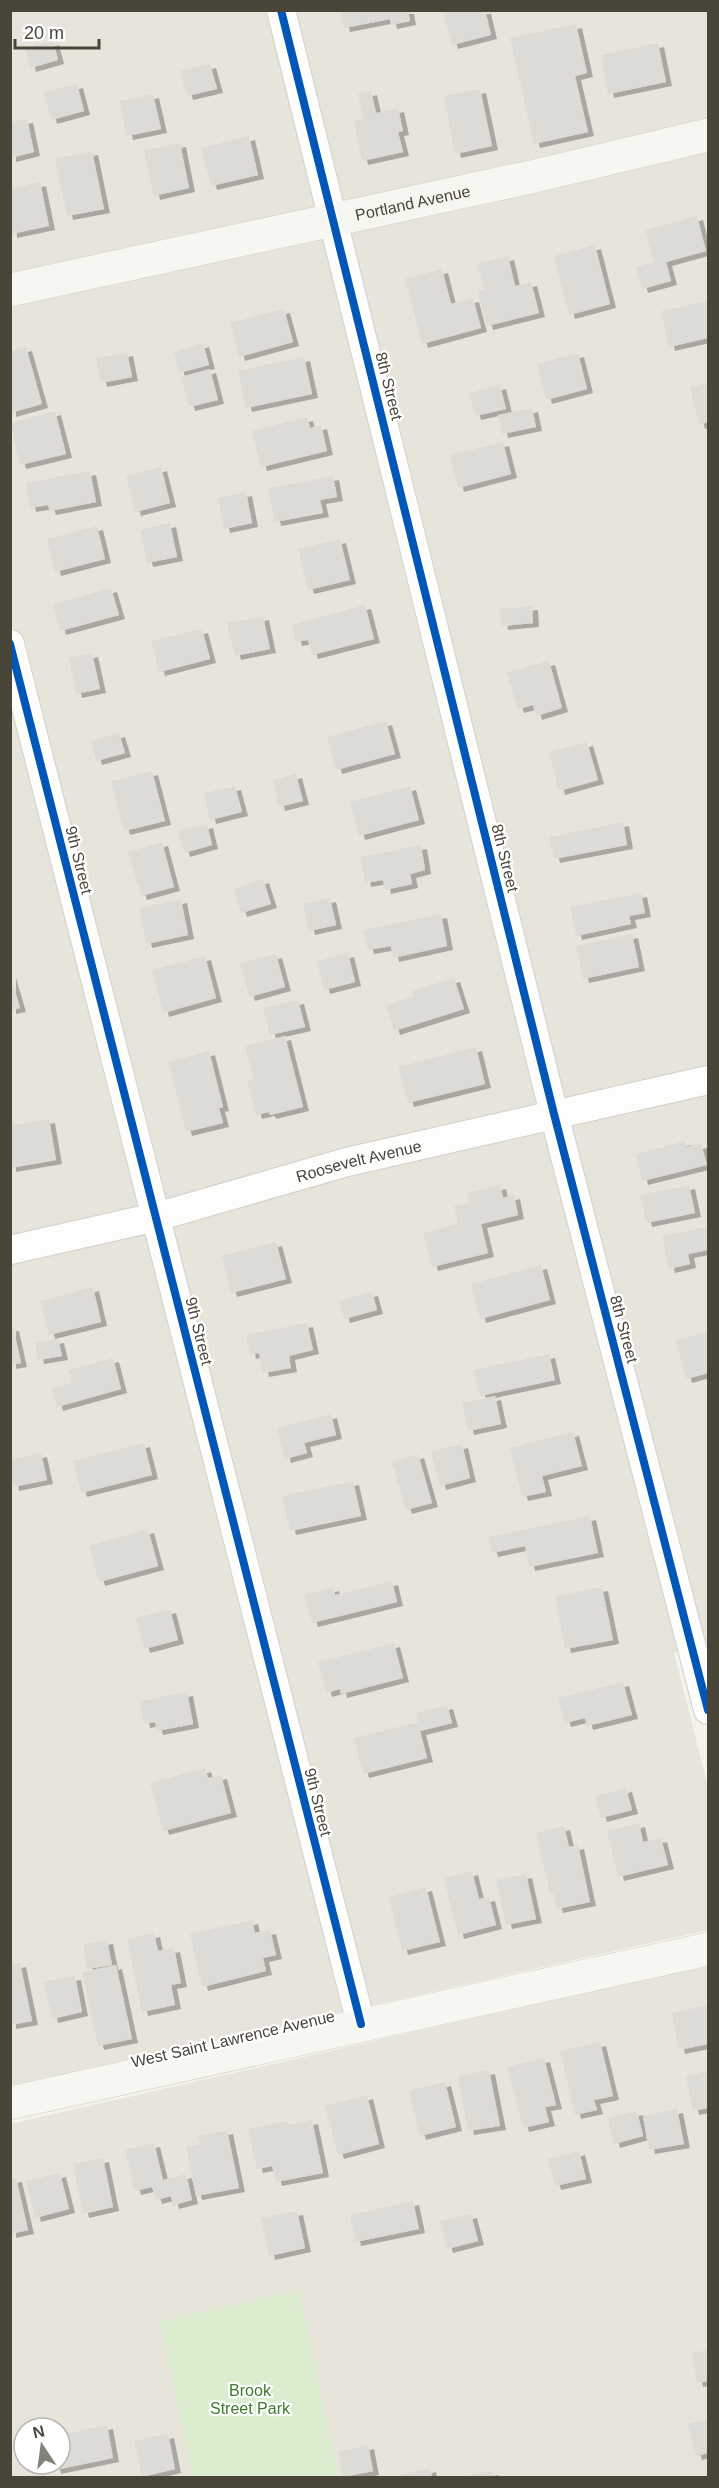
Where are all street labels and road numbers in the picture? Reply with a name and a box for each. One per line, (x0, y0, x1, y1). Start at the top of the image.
street label: Portland Avenue (354, 182, 472, 223)
street label: 8th Street (372, 350, 406, 422)
street label: 8th Street (488, 822, 522, 894)
street label: 9th Street (62, 824, 96, 896)
street label: Roosevelt Avenue (294, 1137, 423, 1185)
street label: 8th Street (607, 1293, 641, 1365)
street label: 9th Street (182, 1295, 216, 1367)
street label: 9th Street (301, 1766, 335, 1838)
street label: West Saint Lawrence Avenue (130, 2007, 337, 2071)

